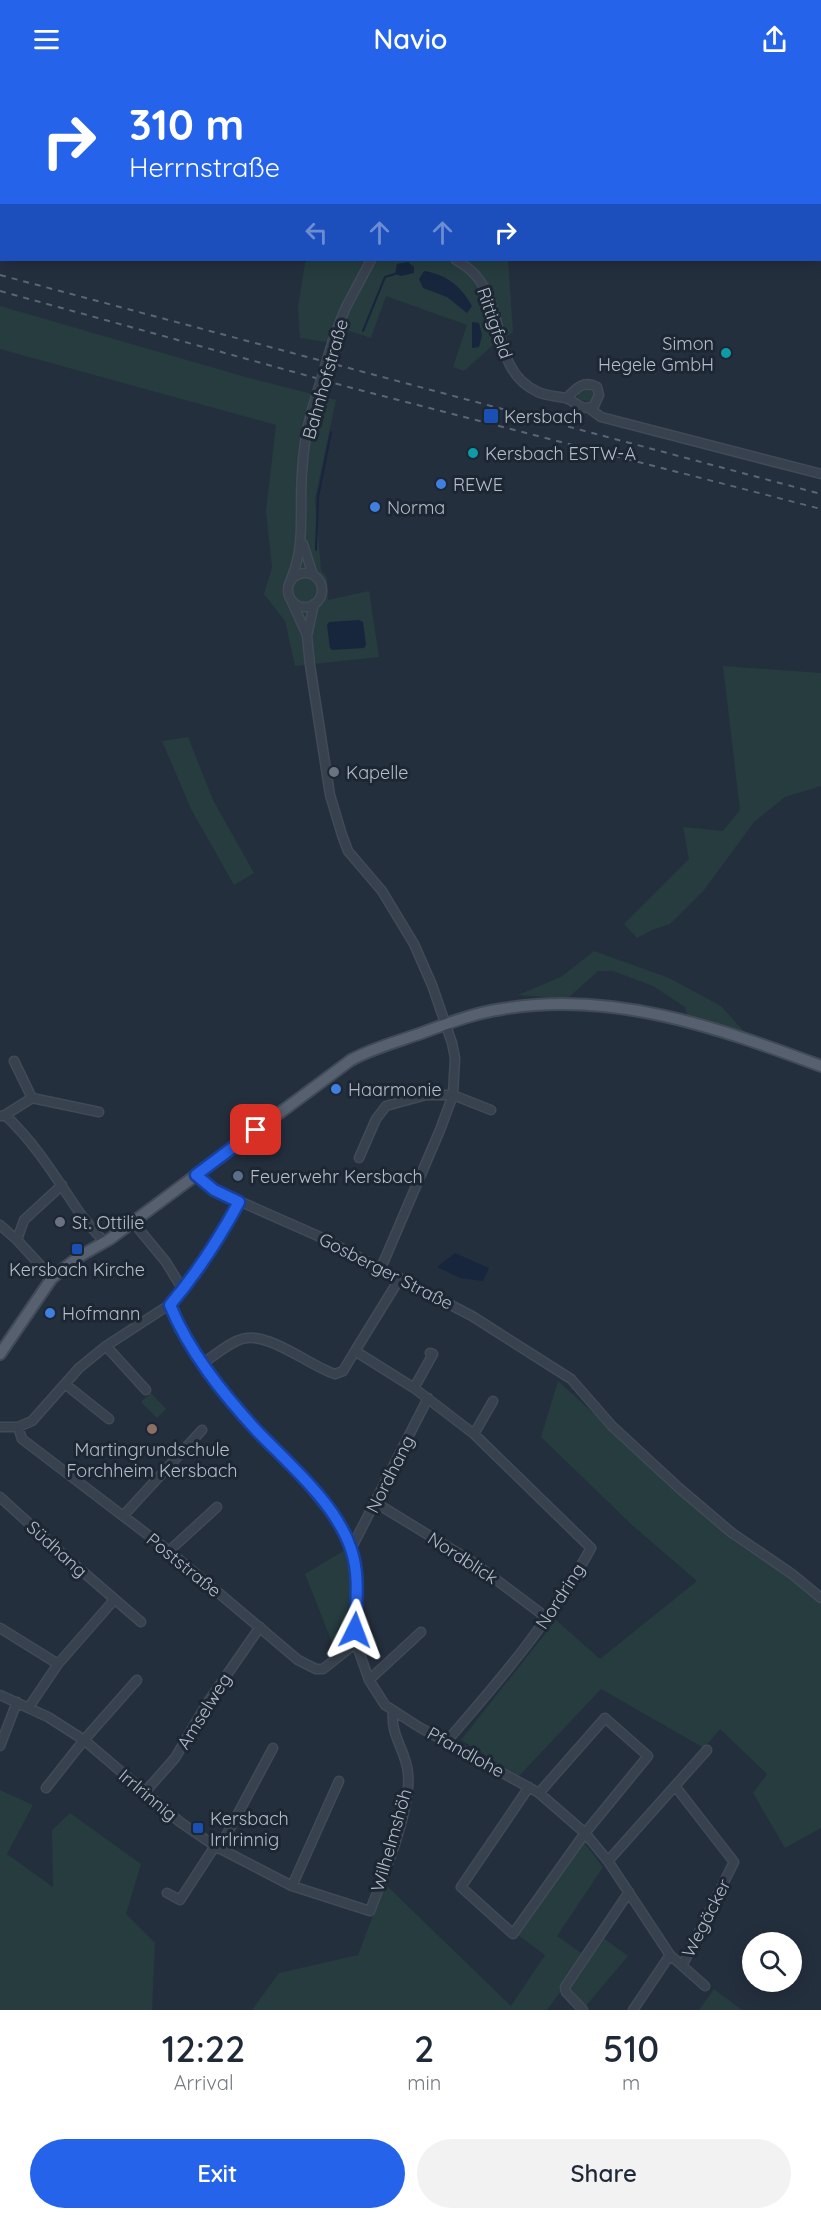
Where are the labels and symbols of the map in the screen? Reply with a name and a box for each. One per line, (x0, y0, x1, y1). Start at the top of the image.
street label: Rittigfeld (472, 284, 518, 362)
street label: Bahnhofstraße (297, 316, 353, 442)
place label: Simon Hegele GmbH (598, 332, 714, 376)
marker: Simon Hegele GmbH (719, 346, 733, 360)
place label: Kersbach (504, 405, 583, 428)
marker: Kersbach (482, 407, 500, 425)
place label: Kersbach ESTW-A (485, 442, 636, 465)
marker: Kersbach ESTW-A (466, 446, 480, 460)
place label: REWE (453, 473, 503, 496)
marker: REWE (434, 477, 448, 491)
place label: Norma (387, 496, 445, 519)
marker: Norma (368, 500, 382, 514)
place label: Kapelle (346, 761, 408, 784)
marker: Kapelle (327, 765, 341, 779)
place label: Haarmonie (348, 1078, 442, 1101)
marker: Haarmonie (329, 1082, 343, 1096)
pin (230, 1104, 281, 1155)
place label: Feuerwehr Kersbach (250, 1165, 423, 1188)
marker: Feuerwehr Kersbach (231, 1169, 245, 1183)
place label: St. Ottilie (72, 1211, 144, 1234)
marker: St. Ottilie (53, 1215, 67, 1229)
street label: Gosberger Straße (315, 1227, 457, 1315)
marker: Kersbach Kirche (70, 1242, 84, 1256)
place label: Kersbach Kirche (9, 1258, 145, 1281)
place label: Hofmann (62, 1302, 140, 1325)
marker: Hofmann (43, 1306, 57, 1320)
marker: Martingrundschule Forchheim Kersbach (145, 1422, 159, 1436)
street label: Nordhang (361, 1431, 419, 1517)
place label: Martingrundschule Forchheim Kersbach (66, 1438, 238, 1482)
street label: Südhang (22, 1516, 92, 1582)
street label: Nordblick (423, 1527, 503, 1589)
street label: Poststraße (142, 1528, 226, 1602)
street label: Nordring (530, 1559, 590, 1633)
position arrow (323, 1598, 387, 1662)
street label: Amselweg (172, 1669, 236, 1753)
street label: Pfandlohe (423, 1721, 509, 1783)
street label: Irrlrinnig (114, 1764, 182, 1826)
street label: Wilhelmshöh (365, 1786, 417, 1894)
place label: Kersbach Irrlrinnig (210, 1807, 289, 1851)
marker: Kersbach Irrlrinnig (191, 1821, 205, 1835)
street label: Wegäcker (676, 1875, 736, 1961)

